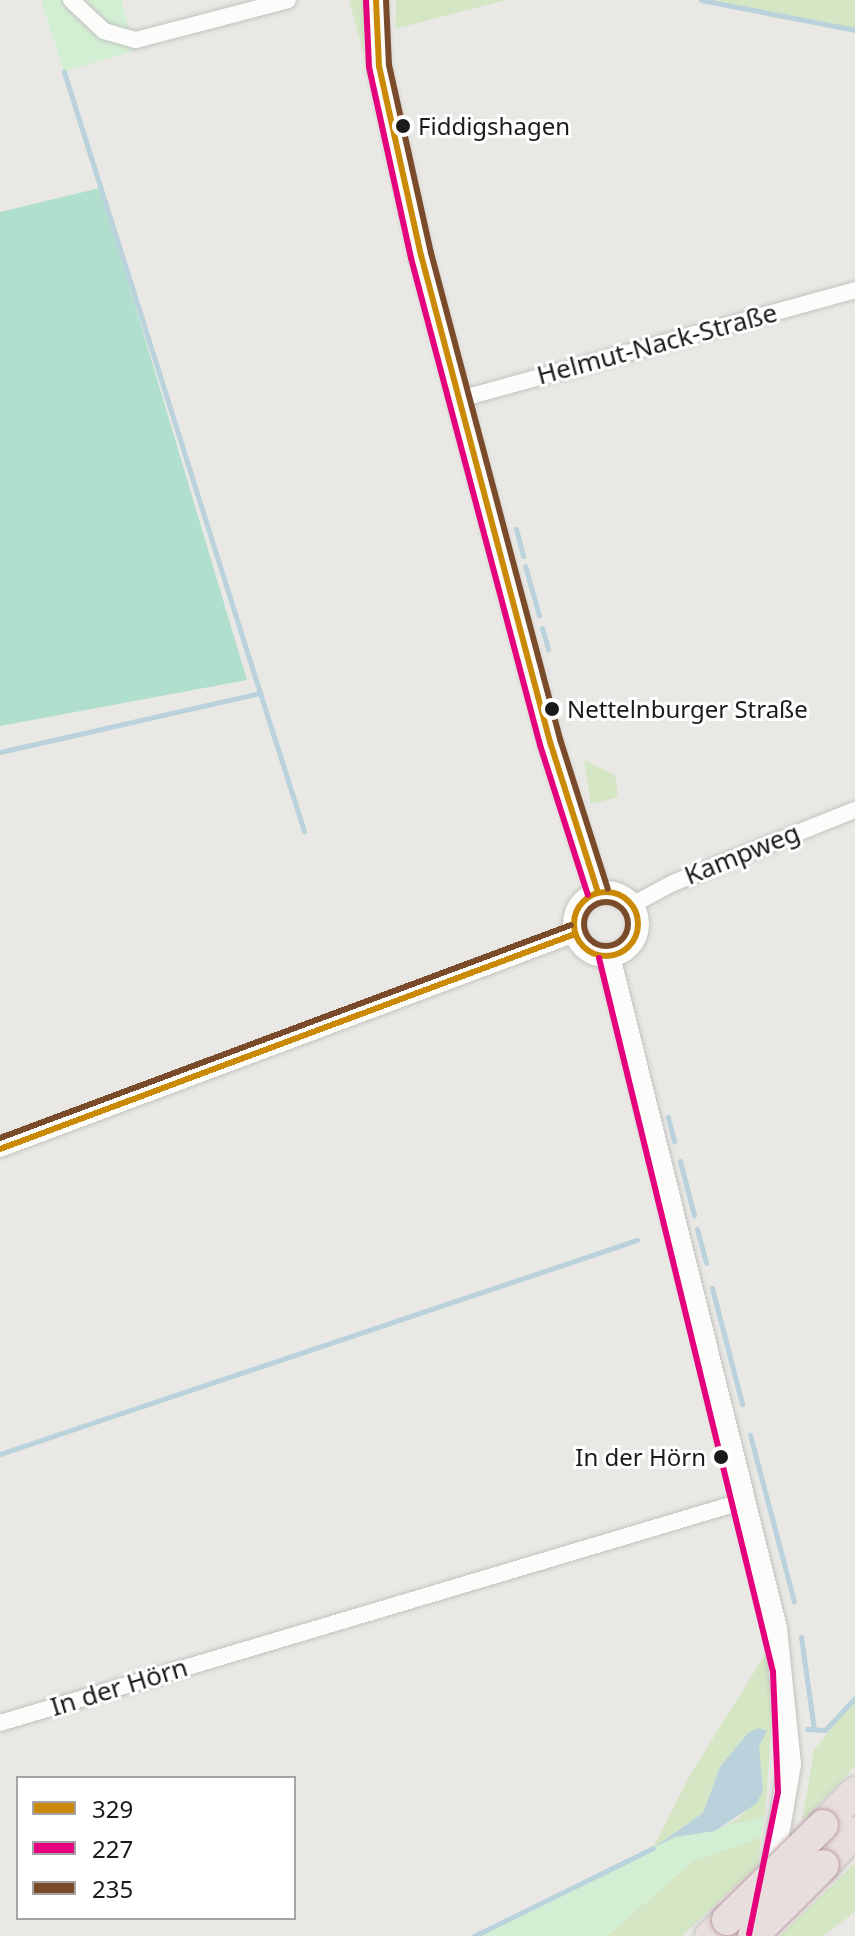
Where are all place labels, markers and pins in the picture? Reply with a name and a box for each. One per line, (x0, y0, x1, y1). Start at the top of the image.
place label: Fiddigshagen (418, 112, 570, 140)
marker: Fiddigshagen (395, 118, 411, 134)
place label: Nettelnburger Straße (567, 695, 808, 723)
marker: Nettelnburger Straße (544, 701, 560, 717)
place label: In der Hörn (575, 1443, 706, 1471)
marker: In der Hörn (713, 1449, 729, 1465)

